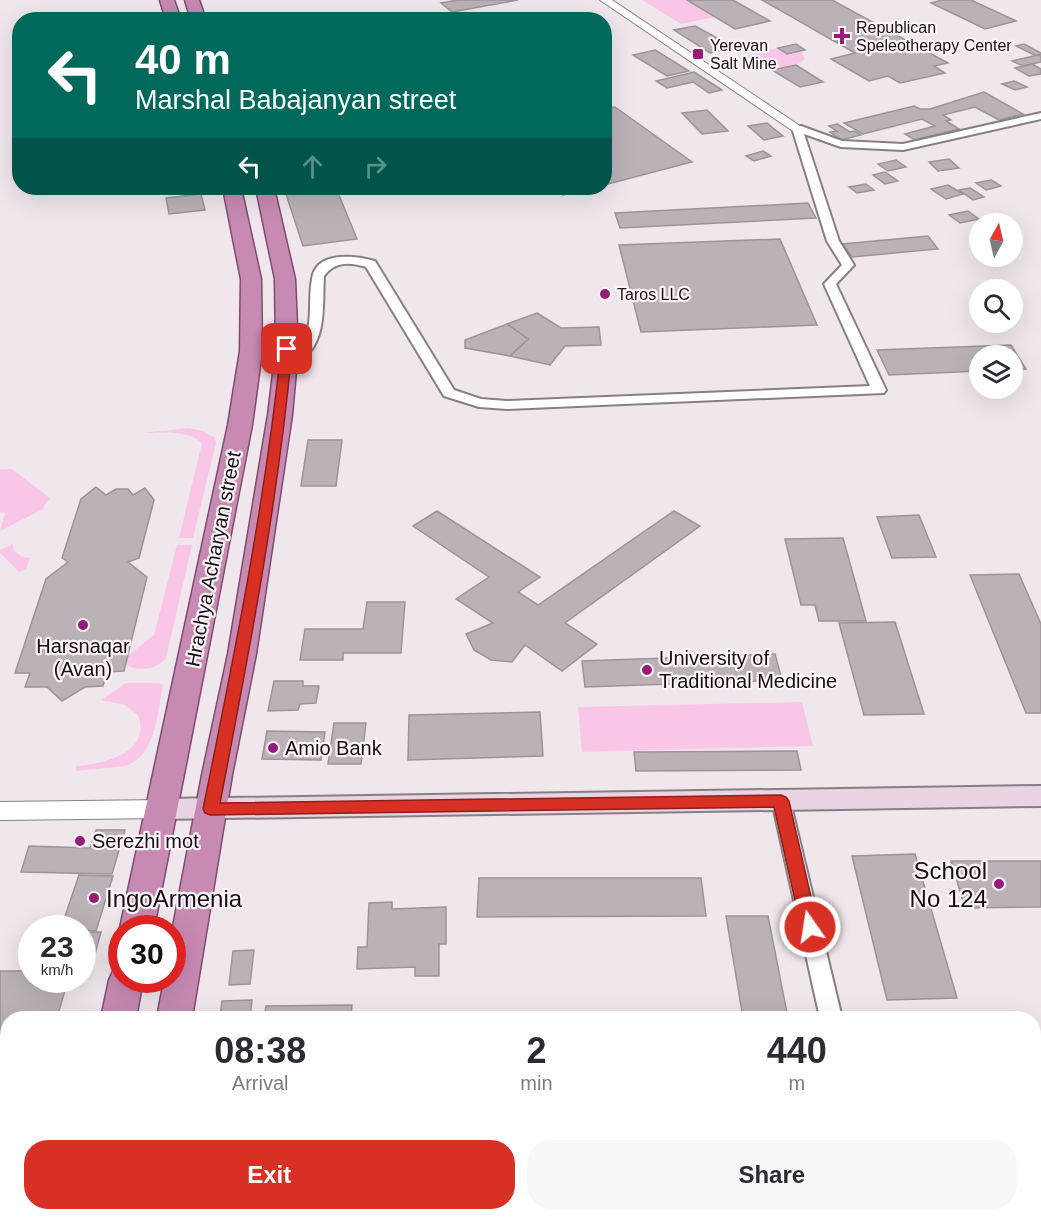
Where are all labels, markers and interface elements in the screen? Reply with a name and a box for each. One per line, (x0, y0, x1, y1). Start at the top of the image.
place label: Republican Speleotherapy Center (856, 19, 1012, 54)
marker: Republican Speleotherapy Center (833, 27, 851, 45)
icon: left (36, 36, 114, 114)
text: 40 m (135, 36, 231, 83)
place label: Yerevan Salt Mine (710, 37, 777, 72)
marker: Yerevan Salt Mine (691, 47, 705, 61)
text: Marshal Babajanyan street (135, 85, 456, 115)
icon: left (233, 150, 266, 183)
icon: ahead (296, 150, 329, 183)
icon: right (359, 150, 392, 183)
north arrow (969, 213, 1023, 267)
map controls (969, 213, 1023, 399)
button: search (969, 279, 1023, 333)
place label: Taros LLC (617, 286, 690, 303)
marker: Taros LLC (598, 287, 612, 301)
pin (261, 323, 312, 374)
icon: arrive (270, 332, 303, 365)
button: layers (969, 345, 1023, 399)
street label: Hrachya Acharyan street (181, 449, 245, 669)
marker: Harsnaqar (Avan) (76, 618, 90, 632)
place label: Harsnaqar (Avan) (36, 635, 130, 680)
place label: University of Traditional Medicine (659, 647, 837, 692)
marker: University of Traditional Medicine (640, 663, 654, 677)
place label: Amio Bank (285, 737, 383, 759)
marker: Amio Bank (266, 741, 280, 755)
place label: Serezhi mot (92, 830, 199, 852)
marker: Serezhi mot (73, 834, 87, 848)
place label: School No 124 (910, 857, 987, 912)
marker: School No 124 (992, 877, 1006, 891)
place label: IngoArmenia (106, 885, 243, 912)
marker: IngoArmenia (87, 891, 101, 905)
position arrow (778, 895, 842, 959)
speed limit sign: 30 (108, 915, 186, 993)
text: 23 (40, 930, 74, 963)
text: km/h (41, 961, 73, 978)
text: 08:38 (214, 1030, 306, 1071)
text: 2 (526, 1030, 546, 1071)
text: 440 (767, 1030, 827, 1071)
text: Arrival (232, 1072, 289, 1094)
text: min (520, 1072, 553, 1094)
text: m (788, 1072, 805, 1094)
button: Exit (24, 1140, 515, 1209)
button: Share (527, 1140, 1017, 1209)

